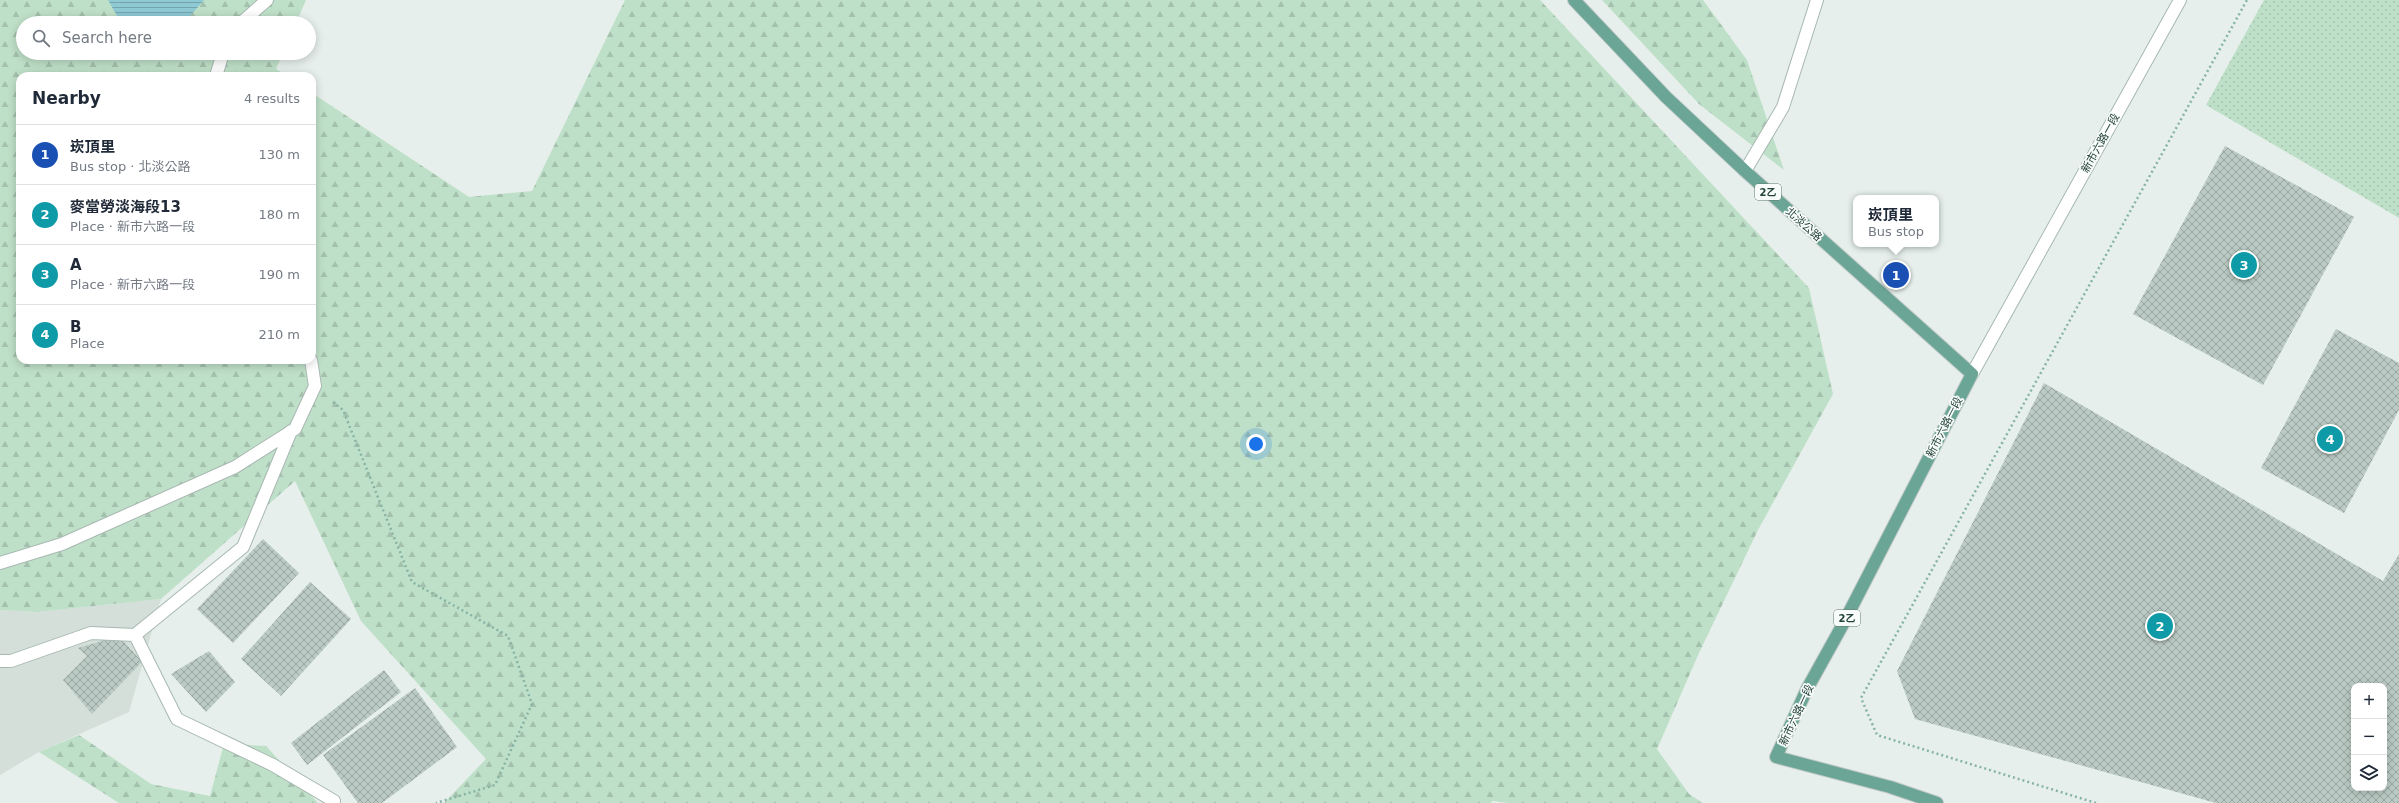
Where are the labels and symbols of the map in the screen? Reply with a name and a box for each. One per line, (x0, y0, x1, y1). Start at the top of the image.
street label: 新市六路一段 (2079, 111, 2122, 175)
road number: 2乙 (1755, 184, 1781, 200)
street label: 北淡公路 (1783, 205, 1824, 244)
pin: 3 (2231, 250, 2257, 280)
pin: 1 (1883, 260, 1909, 290)
street label: 新市六路一段 (1924, 395, 1965, 460)
pin: 4 (2317, 424, 2343, 454)
your location (1246, 434, 1266, 454)
road number: 2乙 (1834, 610, 1860, 626)
pin: 2 (2147, 611, 2173, 641)
street label: 新市六路一段 (1777, 683, 1816, 748)

